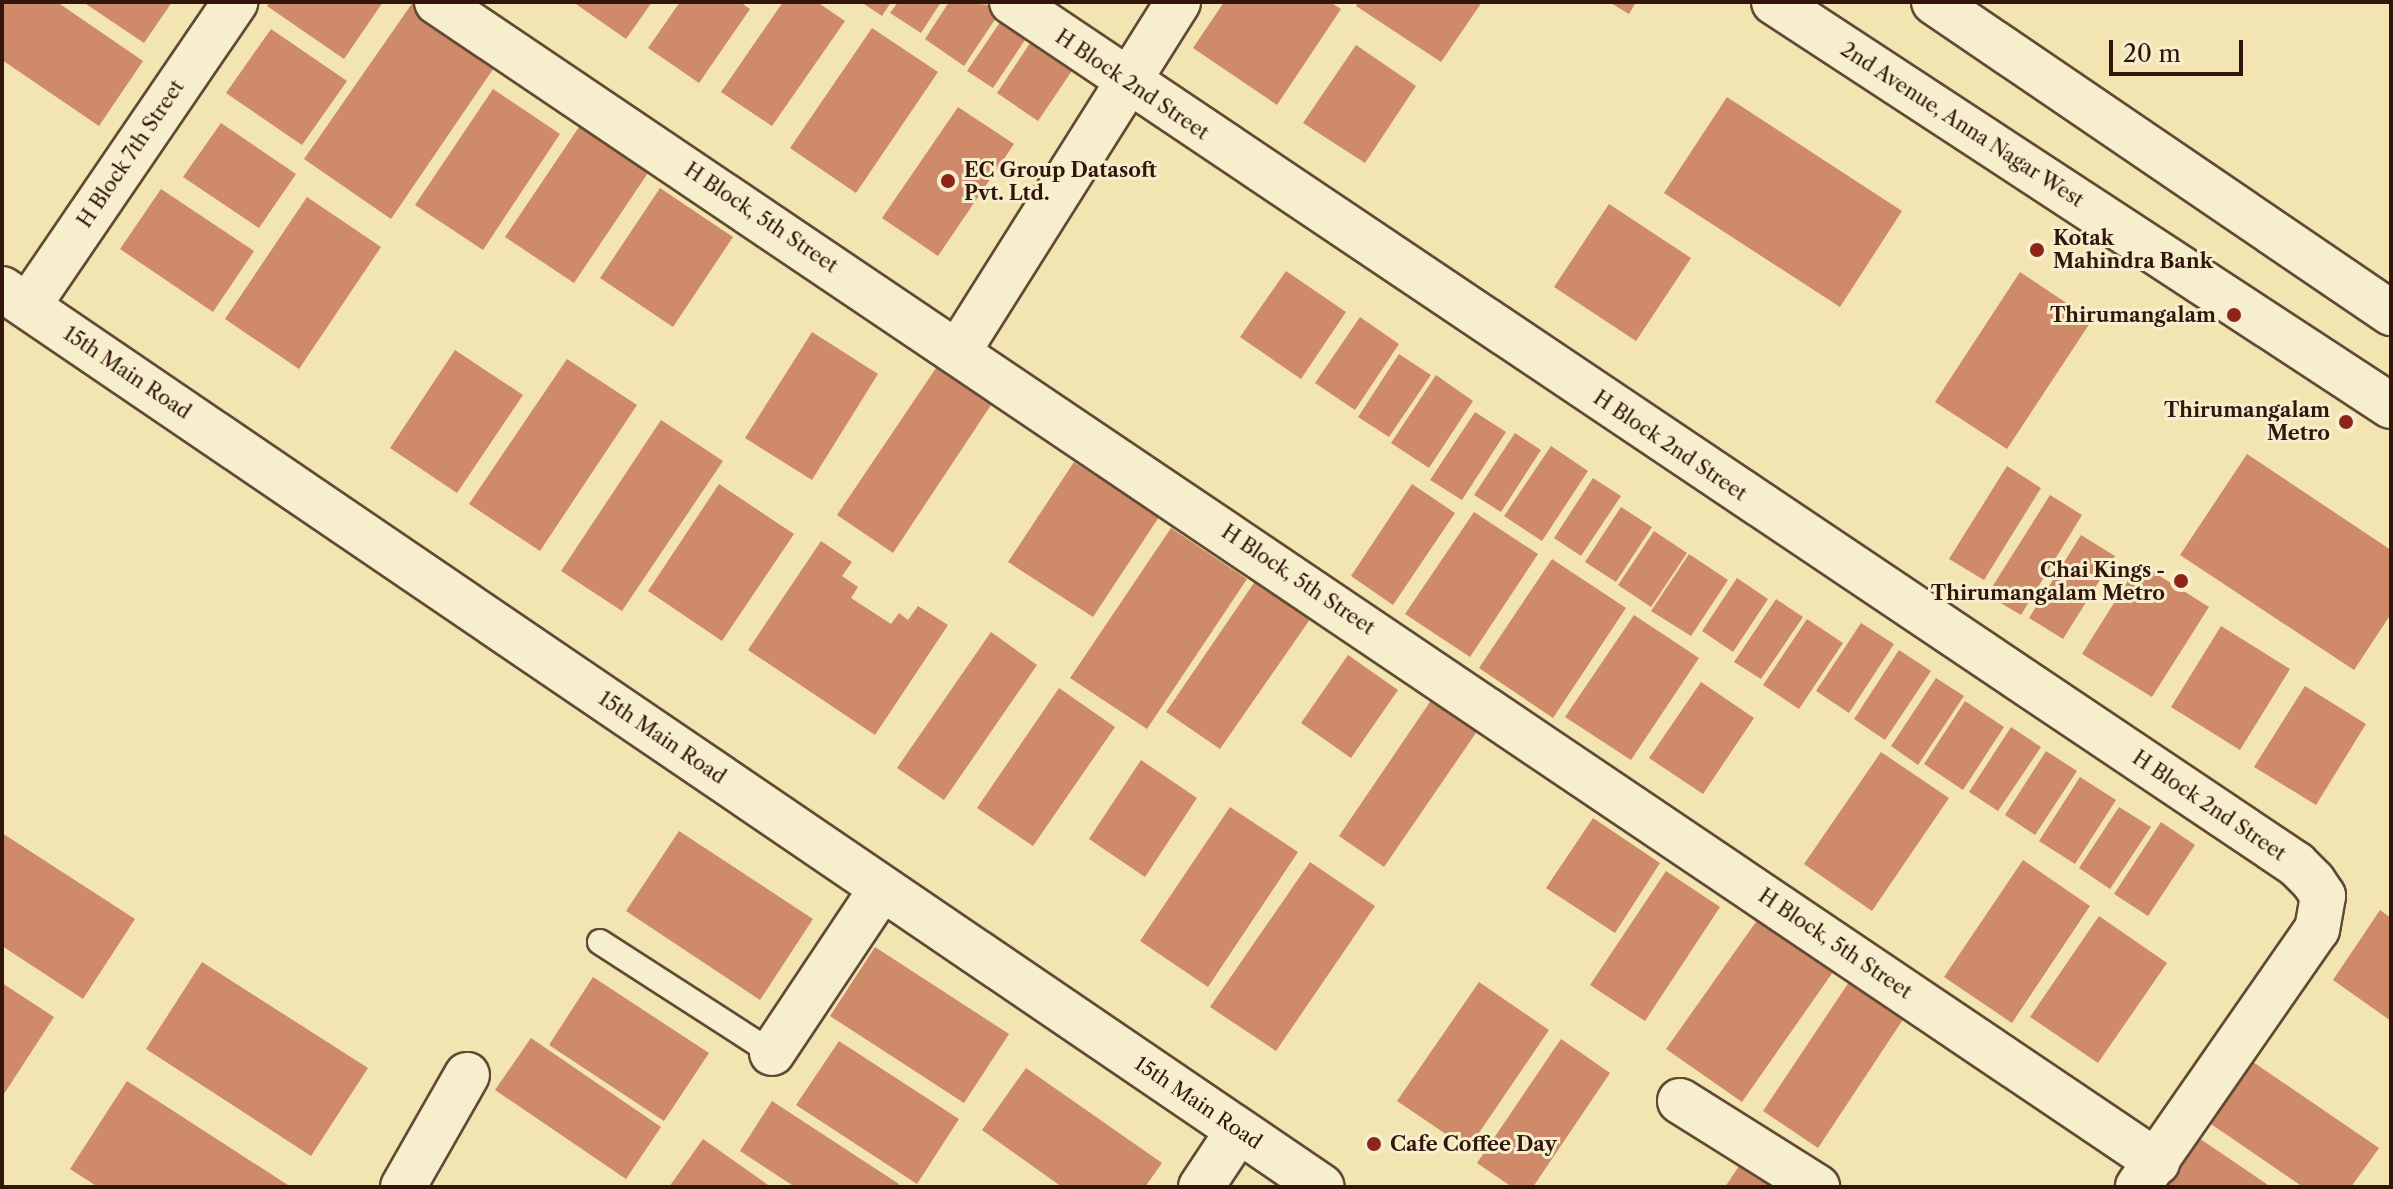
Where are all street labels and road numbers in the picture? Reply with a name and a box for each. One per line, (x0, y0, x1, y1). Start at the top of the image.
street label: H Block 2nd Street (1051, 25, 1213, 145)
street label: 2nd Avenue, Anna Nagar West (1835, 37, 2089, 213)
street label: H Block 7th Street (73, 75, 189, 233)
street label: H Block, 5th Street (680, 158, 842, 278)
street label: 15th Main Road (59, 322, 195, 424)
street label: H Block 2nd Street (1589, 386, 1751, 506)
street label: H Block, 5th Street (1217, 520, 1379, 640)
street label: 15th Main Road (594, 687, 730, 789)
street label: H Block 2nd Street (2128, 746, 2290, 866)
street label: H Block, 5th Street (1754, 884, 1916, 1004)
street label: 15th Main Road (1130, 1052, 1266, 1154)

